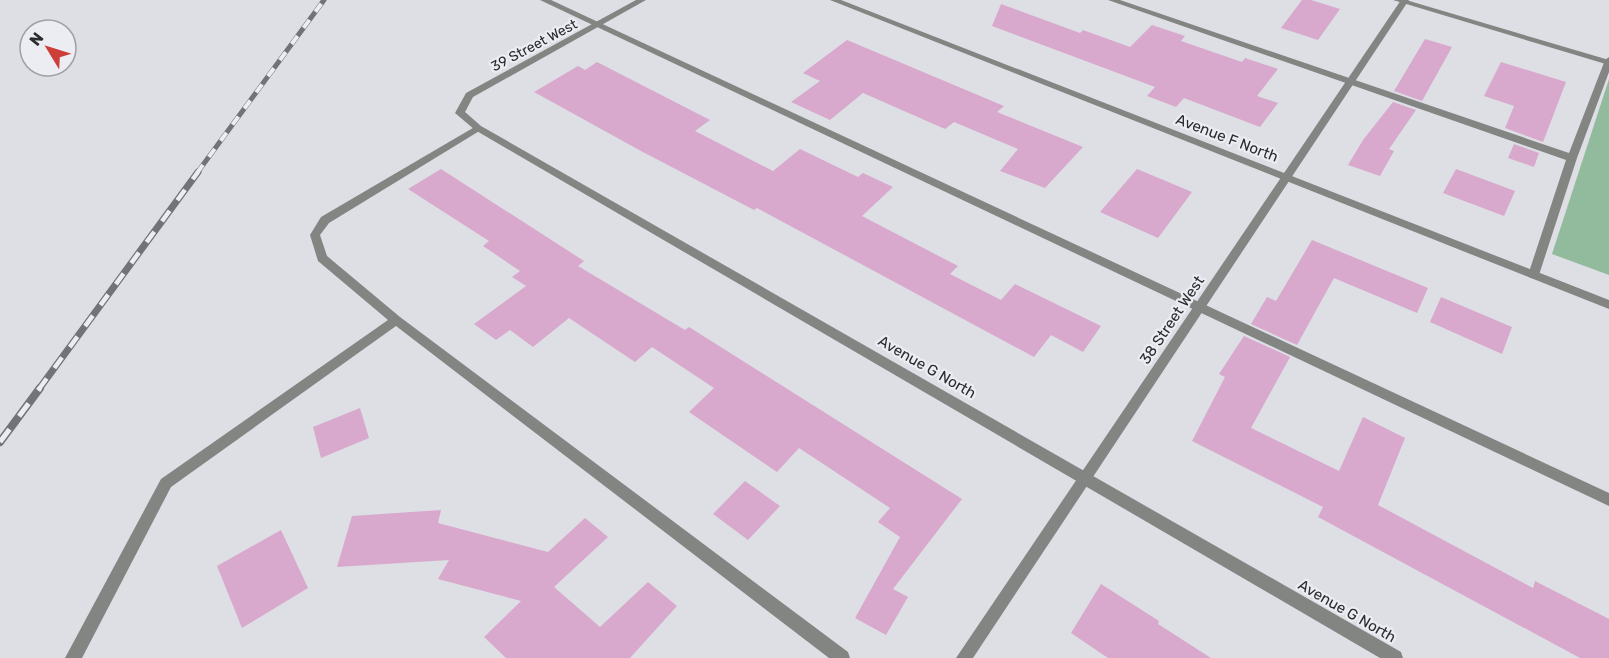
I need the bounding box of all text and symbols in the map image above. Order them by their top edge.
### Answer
street label: 39 Street West [488,15,581,75]
north arrow [18,18,78,78]
text: N [26,29,48,49]
street label: Avenue F North [1173,110,1281,166]
street label: 38 Street West [1136,272,1208,368]
street label: Avenue G North [875,332,979,402]
street label: Avenue G North [1295,576,1399,646]

